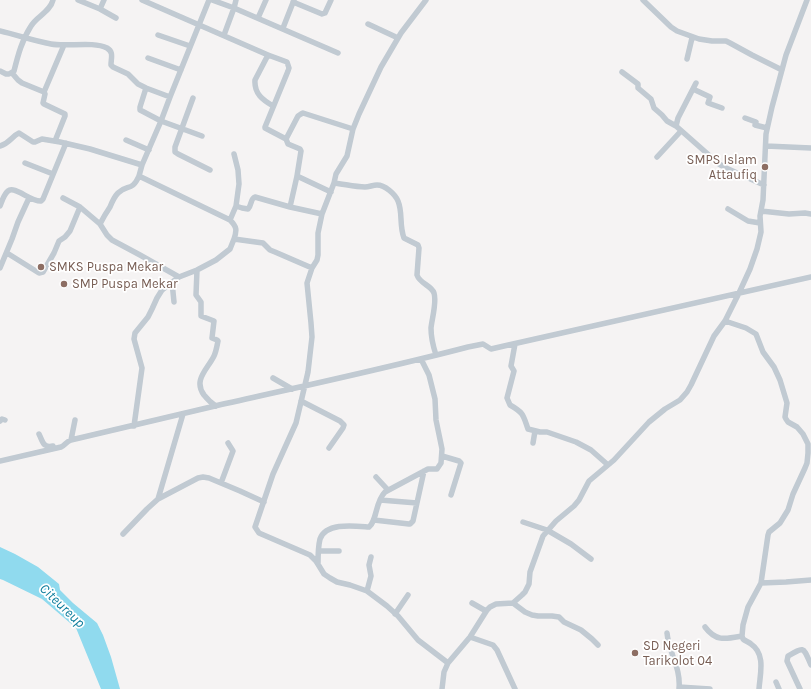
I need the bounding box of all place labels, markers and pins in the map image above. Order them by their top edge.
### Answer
place label: SMPS Islam Attaufiq [687,152,757,183]
marker: SMPS Islam Attaufiq [760,162,770,172]
place label: SMKS Puspa Mekar [49,259,163,275]
marker: SMKS Puspa Mekar [36,262,46,272]
place label: SMP Puspa Mekar [72,276,178,292]
marker: SMP Puspa Mekar [59,279,69,289]
place label: SD Negeri Tarikolot 04 [643,638,712,669]
marker: SD Negeri Tarikolot 04 [630,648,640,658]

